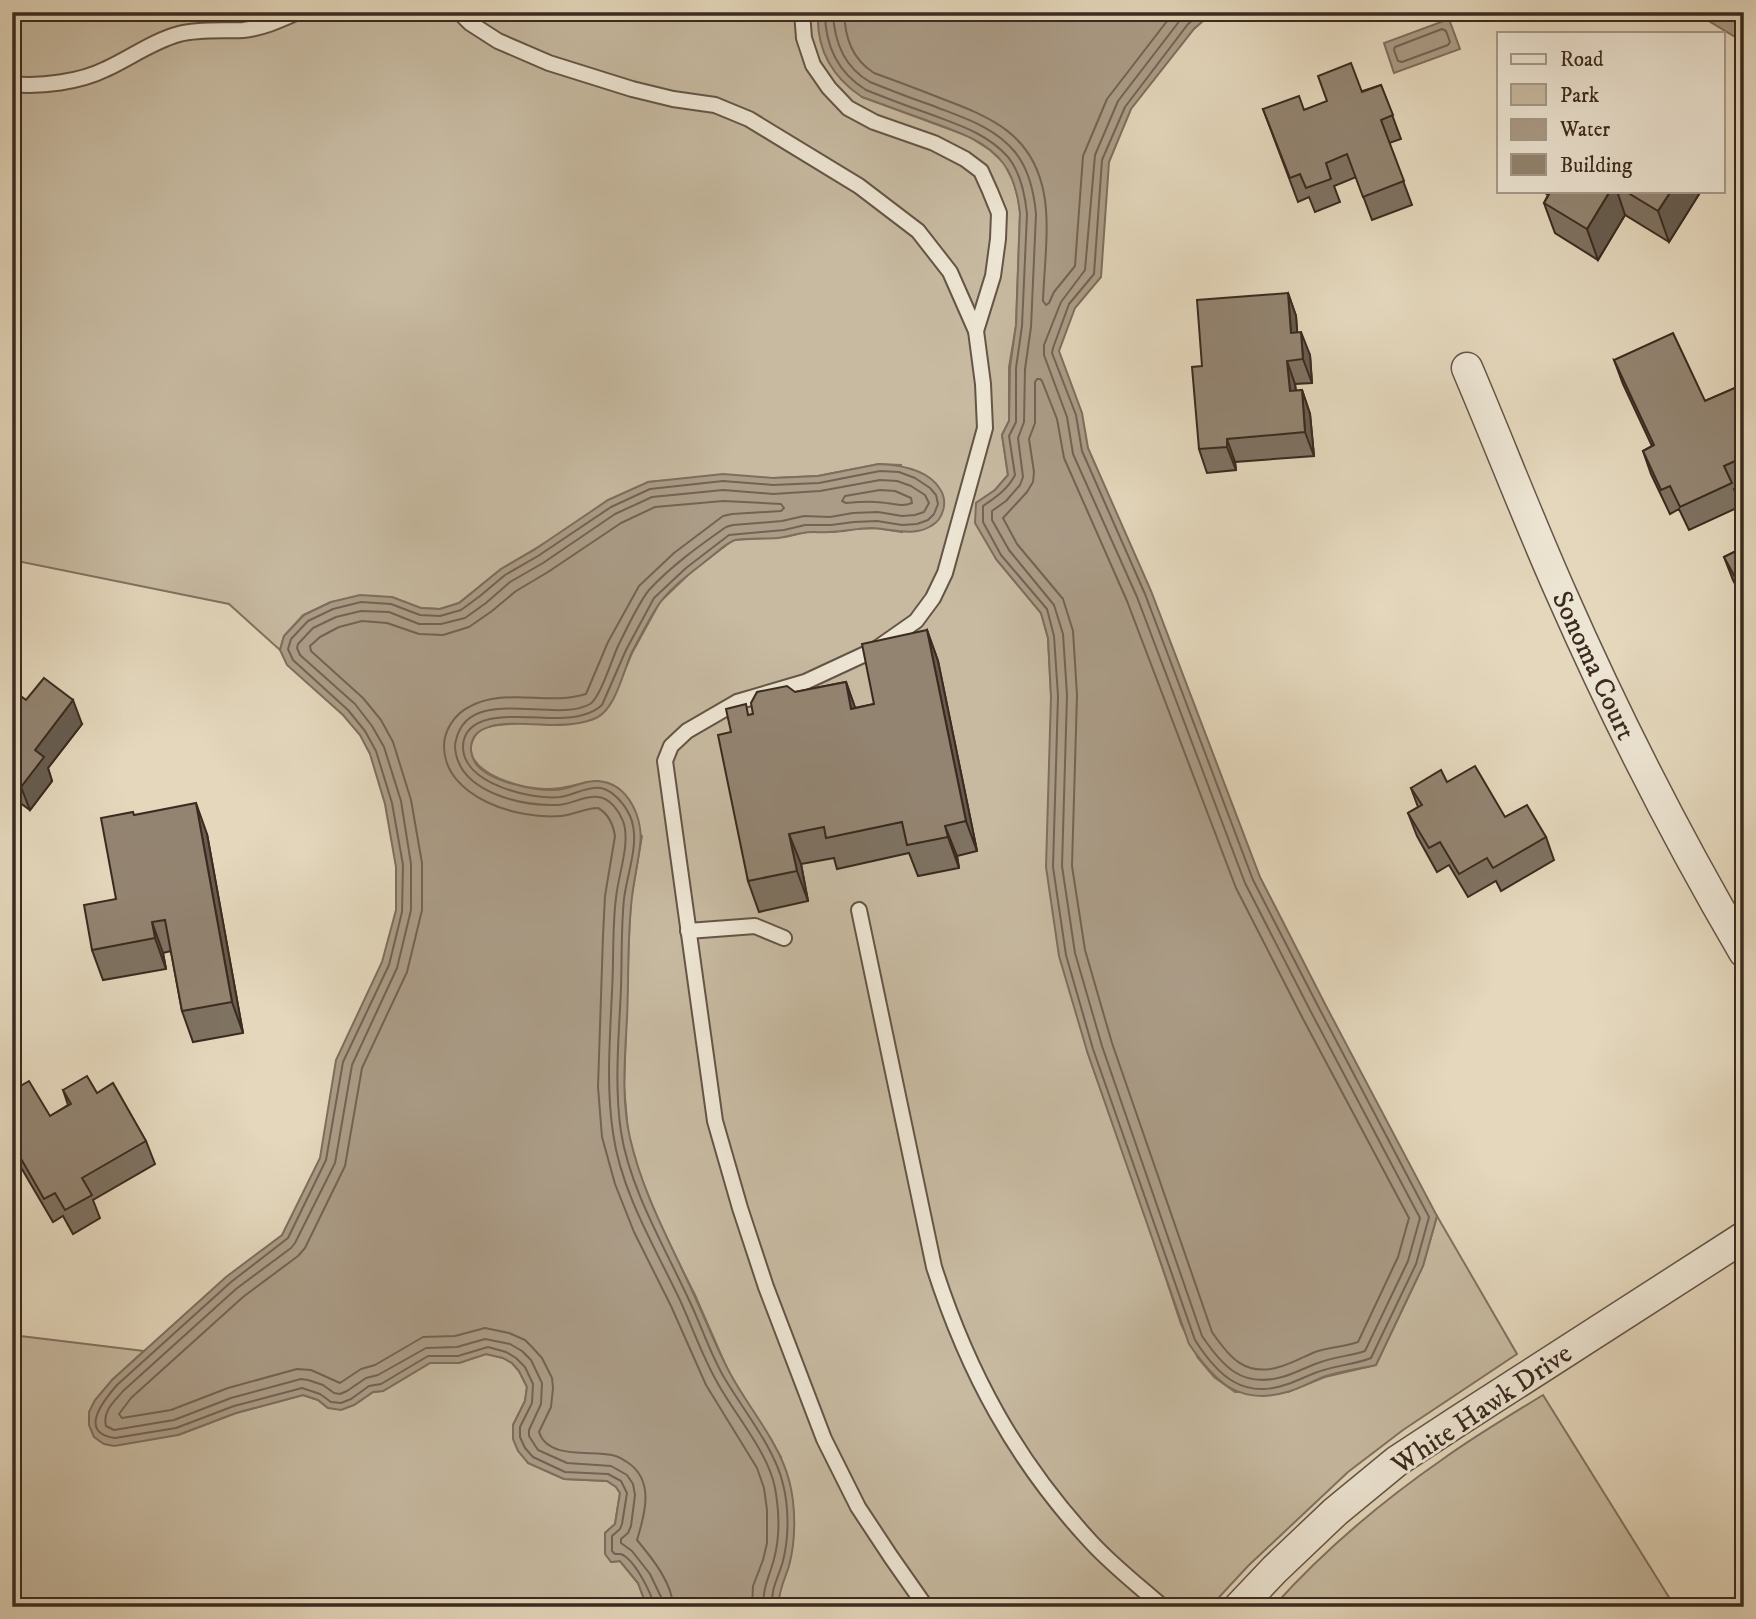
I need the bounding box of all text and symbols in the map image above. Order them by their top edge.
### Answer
legend [1497,32,1724,192]
text: Road [1560,47,1604,73]
text: Park [1560,83,1600,109]
text: Water [1559,117,1610,143]
text: Building [1560,153,1633,179]
street label: Sonoma Court [1544,585,1643,746]
street label: White Hawk Drive [1384,1336,1579,1483]

